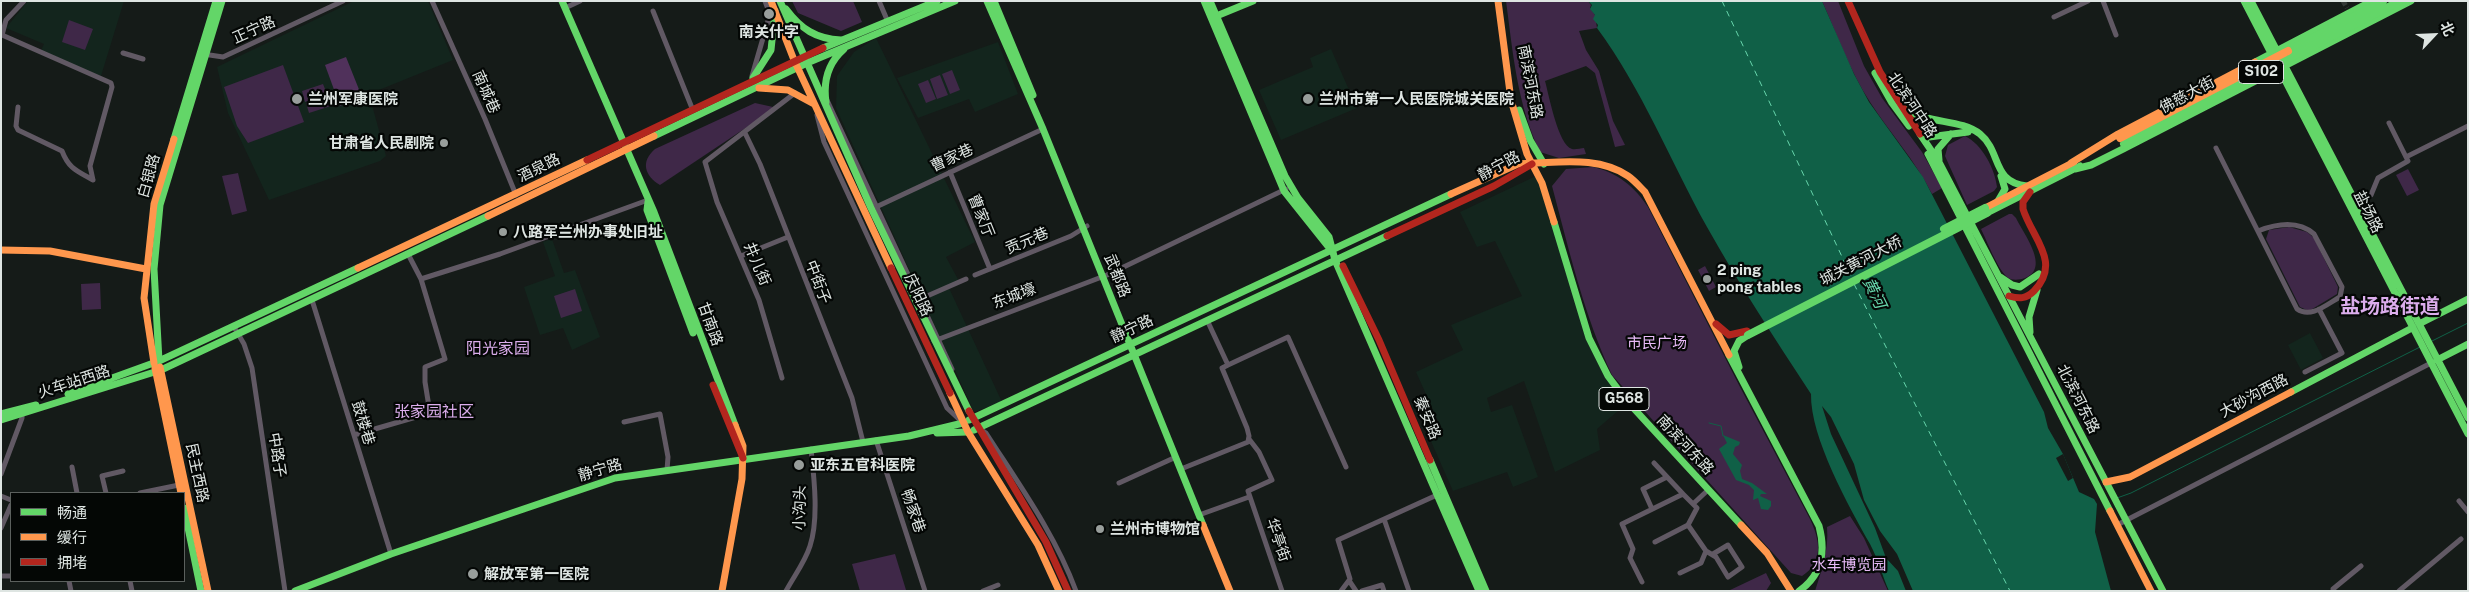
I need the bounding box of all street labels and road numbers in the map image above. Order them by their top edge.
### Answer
street label: 正宁路 [230,13,278,47]
street label: 南滨河东路 [1514,43,1546,121]
road number: S102 [2238,61,2284,84]
street label: 南城巷 [469,68,503,116]
street label: 北滨河中路 [1884,69,1940,141]
street label: 佛慈大街 [2156,73,2218,117]
street label: 曹家巷 [928,140,976,176]
street label: 静宁路 [1475,147,1523,185]
street label: 酒泉路 [515,150,563,186]
street label: 白银路 [134,152,164,200]
street label: 盐场路 [2350,188,2386,236]
street label: 曹家厅 [964,192,998,240]
street label: 贡元巷 [1003,224,1051,258]
street label: 城关黄河大桥 [1817,233,1905,289]
street label: 井儿街 [740,240,774,288]
street label: 武都路 [1100,252,1134,300]
street label: 中街子 [802,258,834,306]
street label: 庆阳路 [900,271,936,319]
street label: 东城壕 [990,280,1038,312]
street label: 甘南路 [694,300,726,348]
street label: 静宁路 [1108,311,1156,347]
street label: 火车站西路 [36,362,112,402]
street label: 北滨河东路 [2053,362,2103,436]
street label: 大砂沟西路 [2217,370,2291,422]
road number: G568 [1599,388,1649,410]
street label: 秦安路 [1410,394,1444,442]
street label: 鼓楼巷 [348,399,378,447]
street label: 南滨河东路 [1653,411,1717,479]
street label: 中路子 [265,431,289,479]
street label: 民主西路 [182,442,212,504]
street label: 静宁路 [576,455,624,485]
street label: 小沟头 [791,485,809,531]
street label: 畅家巷 [897,487,929,535]
street label: 华亭街 [1262,516,1294,564]

